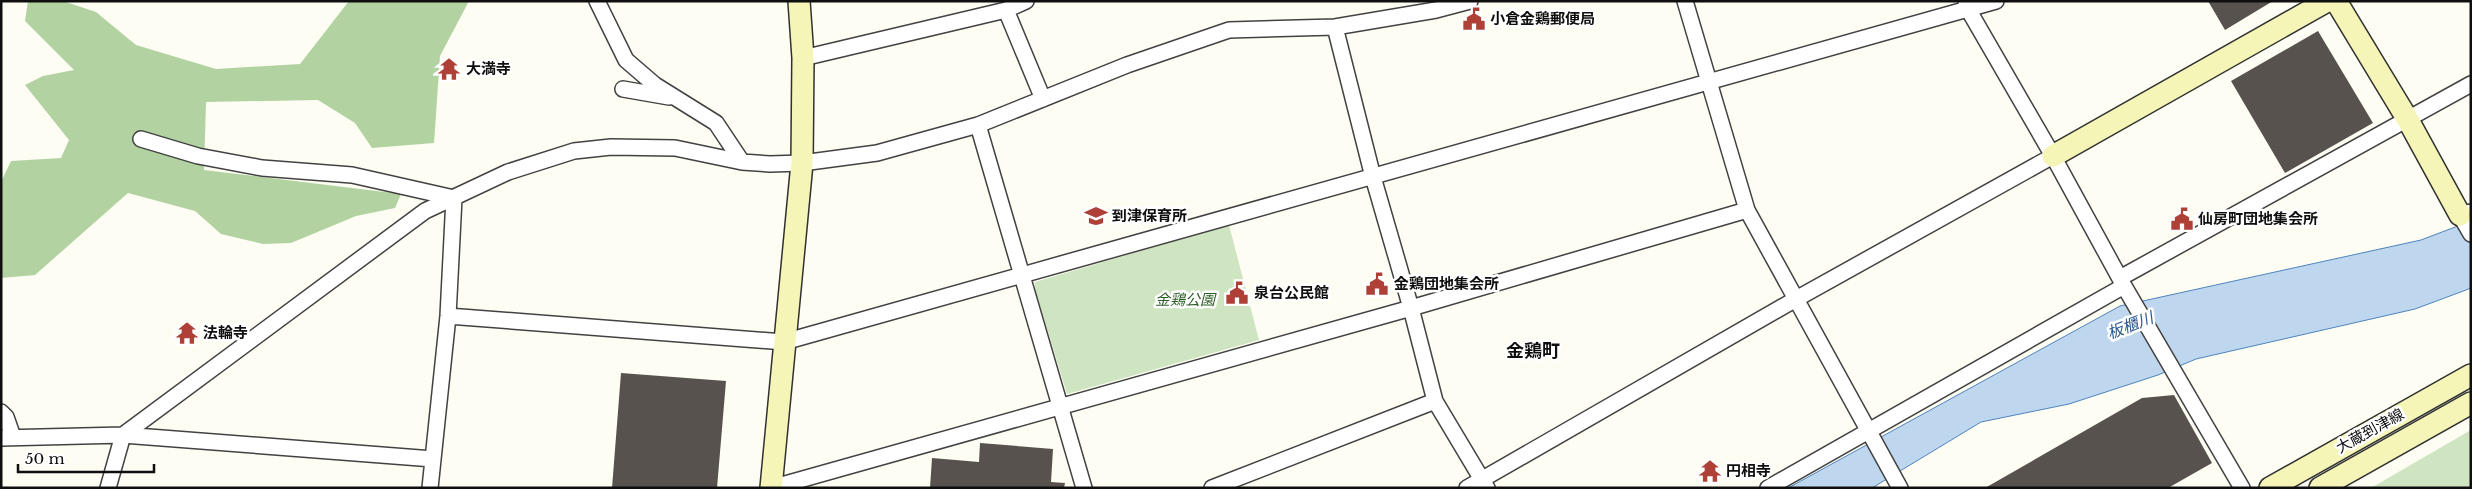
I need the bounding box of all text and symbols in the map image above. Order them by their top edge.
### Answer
public building icon: 小倉金鶏郵便局 [1461,6,1487,32]
place label: 小倉金鶏郵便局 [1490,9,1595,28]
temple icon: 大満寺 [436,56,462,82]
place label: 大満寺 [466,59,511,78]
school or university icon: 到津保育所 [1083,203,1109,229]
place label: 到津保育所 [1112,206,1187,225]
public building icon: 仙房町団地集会所 [2169,206,2195,232]
place label: 仙房町団地集会所 [2198,209,2318,228]
public building icon: 金鶏団地集会所 [1364,271,1390,297]
place label: 金鶏団地集会所 [1394,274,1499,293]
public building icon: 泉台公民館 [1224,280,1250,306]
place label: 泉台公民館 [1254,283,1329,302]
park label: 金鶏公園 [1155,290,1217,309]
water label: 板櫃川 [2104,306,2158,343]
temple icon: 法輪寺 [174,320,200,346]
place label: 法輪寺 [203,323,248,342]
district label: 金鶏町 [1506,340,1560,362]
street label: 大蔵到津線 [2332,404,2407,457]
scale bar [18,442,154,474]
text: 50 m [25,449,65,468]
temple icon: 円相寺 [1697,458,1723,484]
place label: 円相寺 [1726,461,1771,480]

